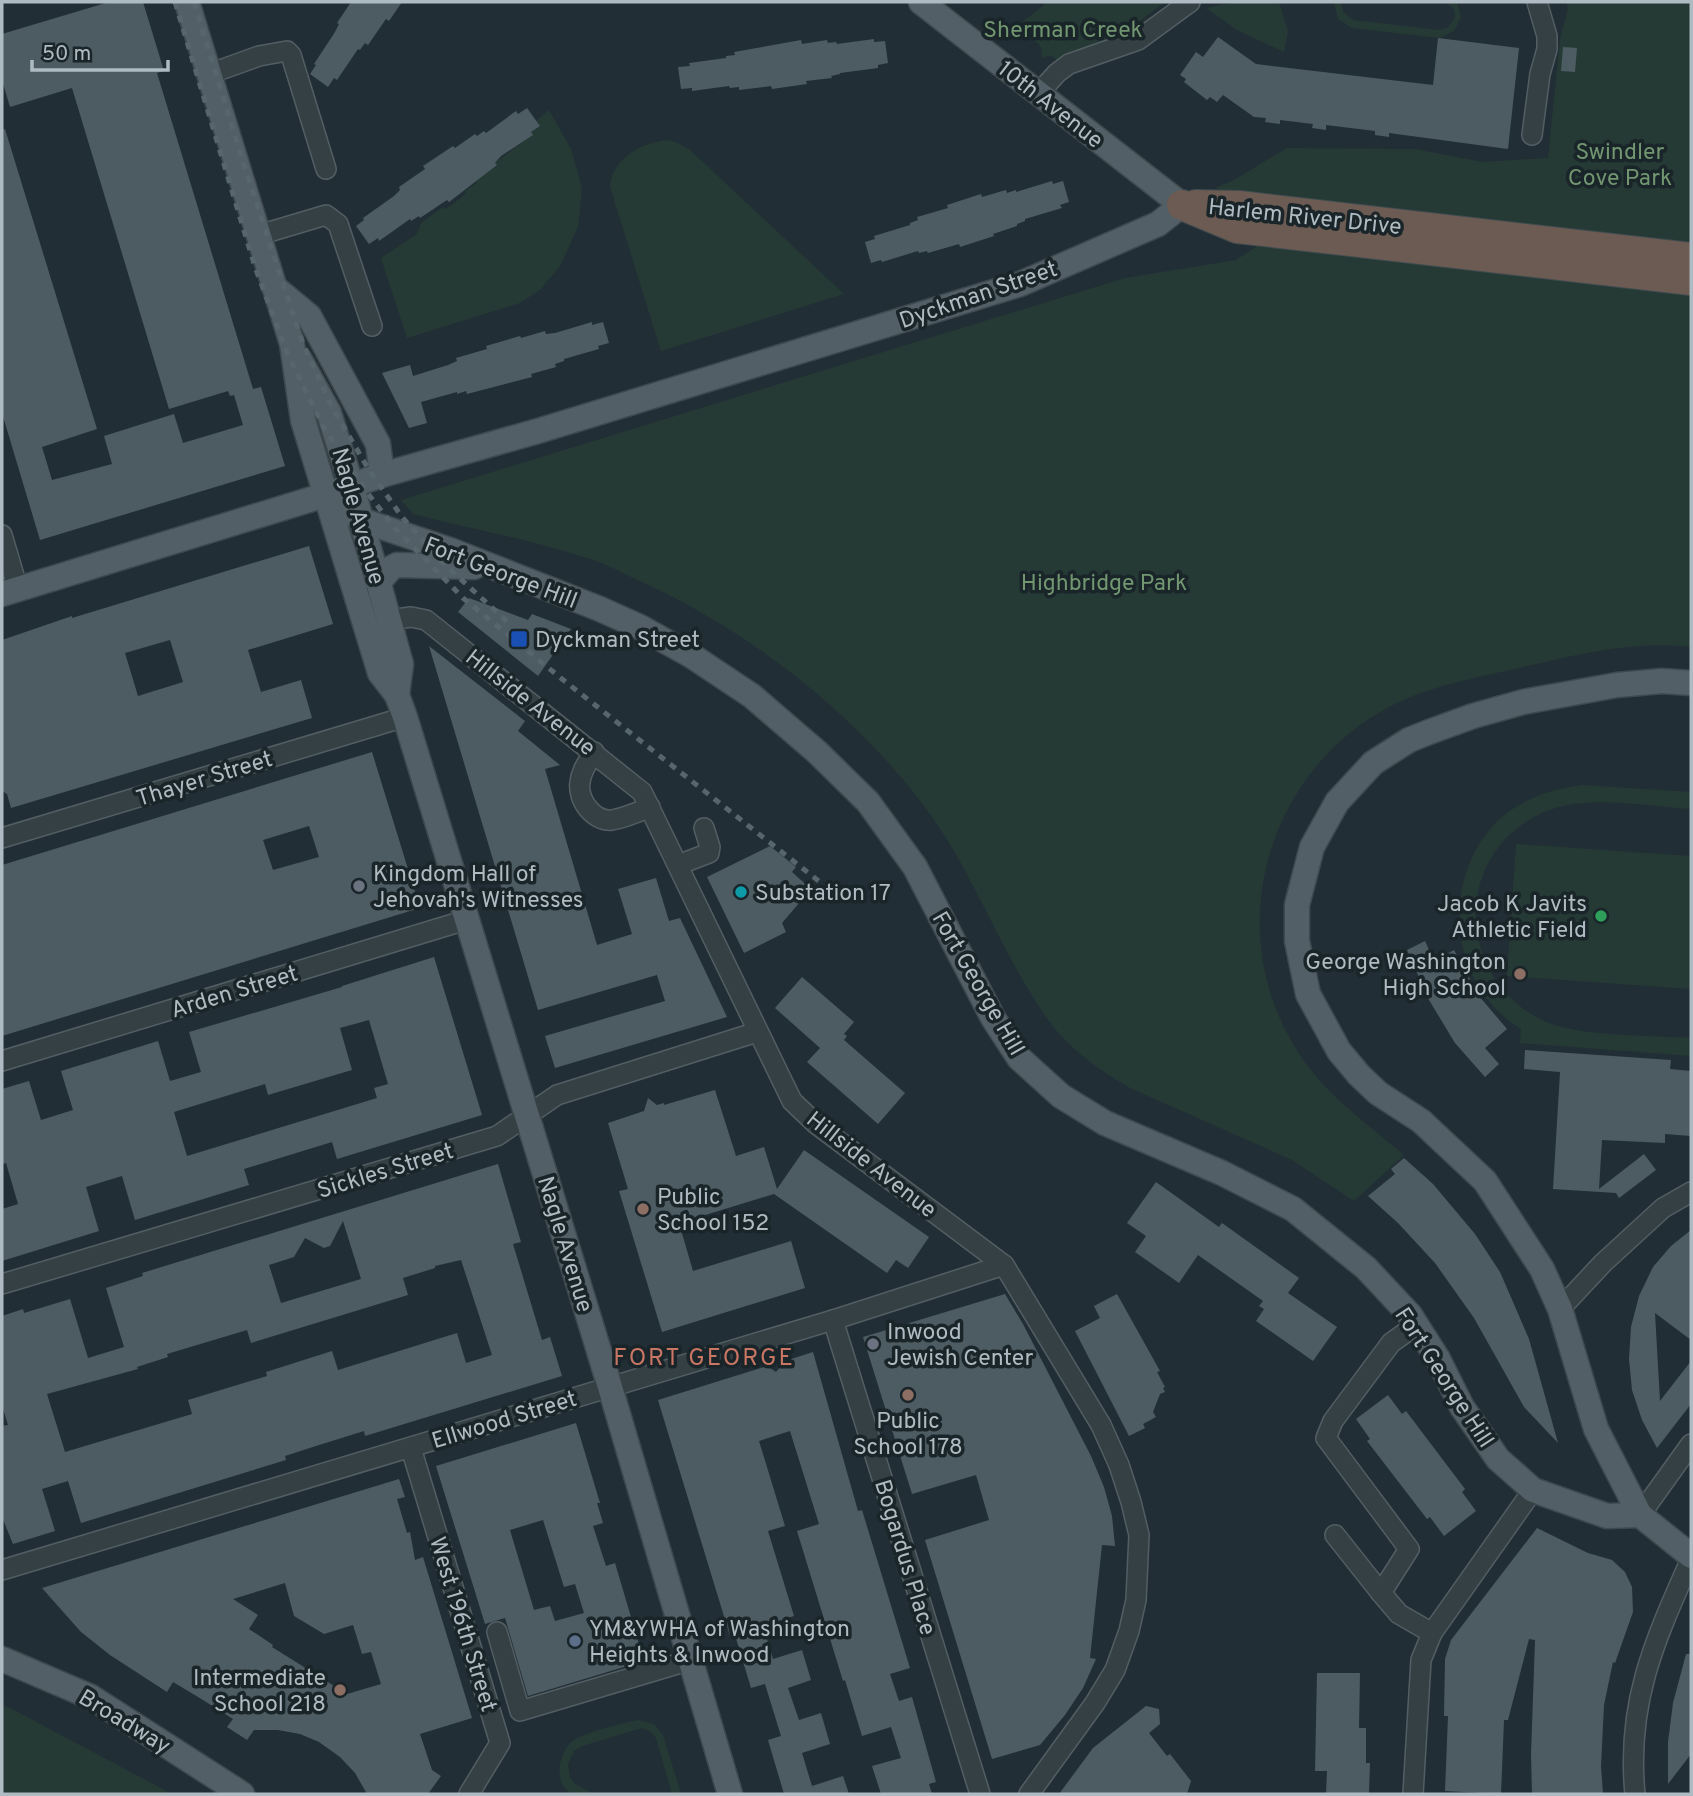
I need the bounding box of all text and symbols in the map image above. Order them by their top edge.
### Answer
park label: Sherman Creek [983,17,1143,46]
scale bar [32,28,168,72]
text: 50 m [42,41,91,68]
street label: 10th Avenue [991,56,1108,156]
park label: Swindler Cove Park [1568,139,1672,194]
street label: Harlem River Drive [1207,194,1403,243]
street label: Dyckman Street [896,256,1062,337]
street label: Nagle Avenue [323,445,390,588]
street label: Fort George Hill [420,532,581,617]
park label: Highbridge Park [1021,570,1187,599]
place label: Dyckman Street [535,627,700,656]
marker: Dyckman Street [509,629,529,649]
street label: Hillside Avenue [459,644,600,764]
street label: Thayer Street [133,746,276,815]
place label: Kingdom Hall of Jehovah's Witnesses [373,861,584,916]
marker: Kingdom Hall of Jehovah's Witnesses [351,878,367,894]
place label: Substation 17 [755,880,891,909]
marker: Substation 17 [733,884,749,900]
place label: Jacob K Javits Athletic Field [1437,891,1587,946]
street label: Fort George Hill [924,907,1030,1061]
marker: Jacob K Javits Athletic Field [1593,908,1609,924]
place label: George Washington High School [1305,949,1506,1004]
street label: Arden Street [168,960,302,1026]
marker: George Washington High School [1512,966,1528,982]
street label: Hillside Avenue [800,1106,941,1226]
street label: Sickles Street [314,1138,457,1207]
street label: Nagle Avenue [529,1173,598,1316]
place label: Public School 152 [657,1184,769,1239]
marker: Public School 152 [635,1201,651,1217]
street label: Fort George Hill [1387,1303,1499,1454]
place label: Inwood Jewish Center [887,1319,1033,1374]
marker: Inwood Jewish Center [865,1336,881,1352]
district label: FORT GEORGE [613,1344,795,1374]
street label: Ellwood Street [429,1386,581,1457]
marker: Public School 178 [900,1387,916,1403]
place label: Public School 178 [853,1408,963,1463]
street label: Bogardus Place [866,1476,941,1639]
street label: West 196th Street [421,1534,502,1716]
place label: YM&YWHA of Washington Heights & Inwood [589,1616,850,1671]
marker: YM&YWHA of Washington Heights & Inwood [567,1633,583,1649]
place label: Intermediate School 218 [193,1665,326,1720]
marker: Intermediate School 218 [332,1682,348,1698]
street label: Broadway [72,1684,175,1762]

